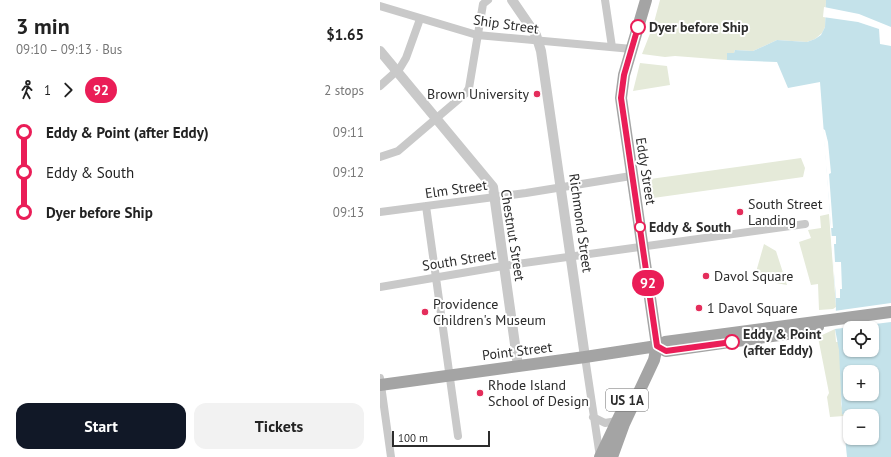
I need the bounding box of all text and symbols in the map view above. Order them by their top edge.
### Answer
street label: Ship Street [472,11,540,38]
text: 3 min [16,12,70,40]
place label: Dyer before Ship [649,18,749,36]
marker: Dyer before Ship [630,19,646,35]
text: $1.65 [326,25,364,44]
text: 09:10 – 09:13 · Bus [16,41,122,58]
icon: walk [16,79,38,101]
icon: forward [57,79,79,101]
text: 92 [93,81,109,99]
text: 1 [44,82,51,99]
text: 2 stops [324,82,364,99]
place label: Brown University [427,85,529,103]
marker: Brown University [532,89,542,99]
text: Eddy & Point (after Eddy) [46,123,209,142]
text: 09:11 [333,124,364,141]
street label: Eddy Street [632,136,660,206]
text: Eddy & South [46,163,134,182]
text: 09:12 [333,164,364,181]
street label: Richmond Street [565,172,597,274]
street label: Elm Street [424,176,488,202]
street label: Chestnut Street [497,188,529,283]
place label: South Street Landing [748,195,823,229]
text: Dyer before Ship [46,203,153,222]
text: 09:13 [333,204,364,221]
marker: South Street Landing [735,207,745,217]
place label: Eddy & South [649,218,731,236]
marker: Eddy & South [634,221,646,233]
street label: South Street [421,245,497,275]
place label: Davol Square [714,267,793,285]
line badge: 92 [630,270,666,296]
marker: Davol Square [701,271,711,281]
text: 92 [640,274,656,292]
place label: Providence Children's Museum [433,295,546,329]
place label: 1 Davol Square [707,299,798,317]
marker: 1 Davol Square [694,303,704,313]
marker: Providence Children's Museum [420,307,430,317]
map controls [843,321,879,445]
button: locate [843,321,879,357]
place label: Eddy & Point (after Eddy) [743,325,821,359]
marker: Eddy & Point (after Eddy) [724,334,740,350]
street label: Point Street [481,338,553,364]
button: + [843,365,879,401]
place label: Rhode Island School of Design [488,376,589,410]
marker: Rhode Island School of Design [475,388,485,398]
road number: US 1A [606,389,648,411]
button: Start [16,403,186,449]
button: Tickets [194,403,364,449]
button: − [843,409,879,445]
scale bar [392,429,490,448]
text: 100 m [398,431,428,445]

